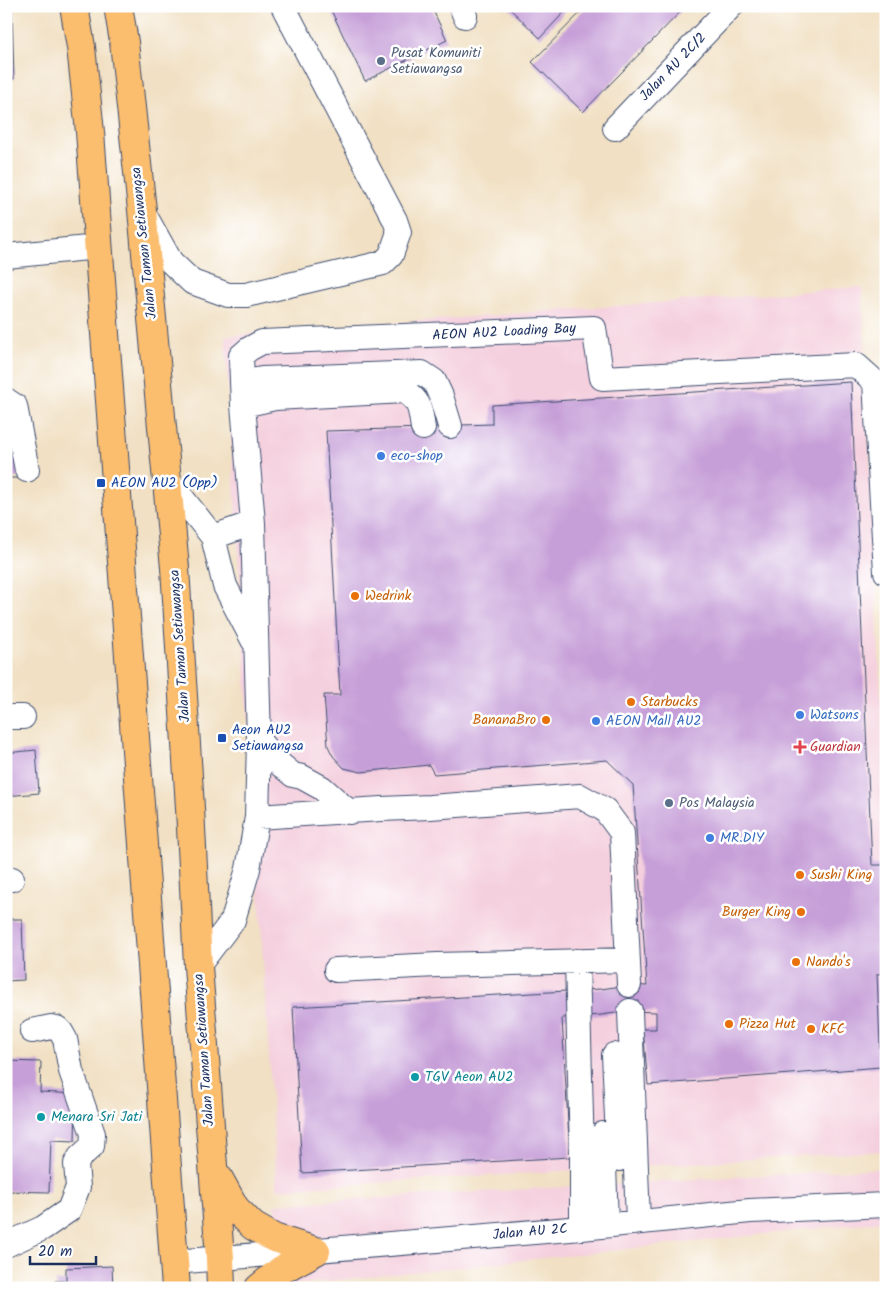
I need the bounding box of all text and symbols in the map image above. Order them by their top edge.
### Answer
street label: Jalan AU 2C/2 [634,28,712,106]
place label: Pusat Komuniti Setiawangsa [391,42,482,80]
marker: Pusat Komuniti Setiawangsa [375,55,387,67]
street label: Jalan Taman Setiawangsa [125,166,163,320]
street label: AEON AU2 Loading Bay [432,317,577,347]
place label: eco-shop [391,445,443,467]
marker: eco-shop [375,450,387,462]
place label: AEON AU2 (Opp) [111,472,218,494]
marker: AEON AU2 (Opp) [95,477,107,489]
street label: Jalan Taman Setiawangsa [164,569,196,723]
place label: Wedrink [365,585,412,607]
marker: Wedrink [349,590,361,602]
place label: Starbucks [641,691,698,713]
marker: Starbucks [625,696,637,708]
place label: Watsons [810,704,859,726]
place label: BananaBro [473,709,536,731]
marker: Watsons [794,709,806,721]
place label: AEON Mall AU2 [606,710,701,732]
marker: BananaBro [540,714,552,726]
marker: AEON Mall AU2 [590,715,602,727]
place label: Aeon AU2 Setiawangsa [232,719,304,757]
marker: Aeon AU2 Setiawangsa [216,732,228,744]
place label: Guardian [810,736,861,758]
marker: Guardian [794,741,806,753]
place label: Pos Malaysia [679,792,755,814]
marker: Pos Malaysia [663,797,675,809]
place label: MR.DIY [720,827,765,849]
marker: MR.DIY [704,832,716,844]
place label: Sushi King [810,864,872,886]
marker: Sushi King [794,869,806,881]
place label: Burger King [722,901,791,923]
marker: Burger King [795,906,807,918]
place label: Nando's [806,951,851,973]
marker: Nando's [790,956,802,968]
street label: Jalan Taman Setiawangsa [188,973,220,1127]
place label: Pizza Hut [739,1013,797,1035]
marker: Pizza Hut [723,1018,735,1030]
place label: KFC [821,1018,845,1040]
marker: KFC [805,1023,817,1035]
place label: TGV Aeon AU2 [425,1066,513,1088]
marker: TGV Aeon AU2 [409,1071,421,1083]
place label: Menara Sri Jati [51,1106,143,1128]
marker: Menara Sri Jati [35,1111,47,1123]
street label: Jalan AU 2C [492,1218,568,1246]
scale bar [30,1234,96,1266]
text: 20 m [38,1240,72,1264]

